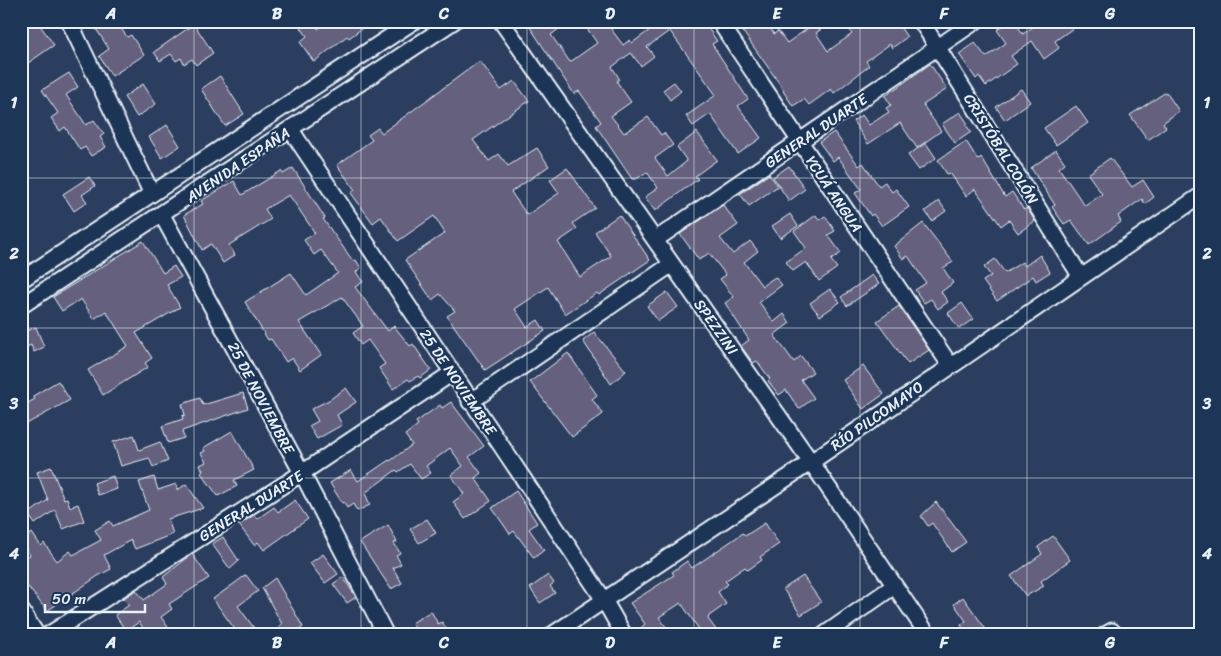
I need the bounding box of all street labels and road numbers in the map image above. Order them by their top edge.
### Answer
street label: GENERAL DUARTE [759,86,874,175]
street label: CRISTÓBAL COLÓN [956,88,1046,210]
street label: AVENIDA ESPAÑA [180,120,296,210]
street label: YCUÁ ANGUA [799,150,869,238]
street label: SPEZZINI [687,293,745,361]
street label: 25 DE NOVIEMBRE [413,323,504,442]
street label: 25 DE NOVIEMBRE [220,337,302,460]
street label: RÍO PILCOMAYO [825,374,929,458]
street label: GENERAL DUARTE [193,462,310,549]

